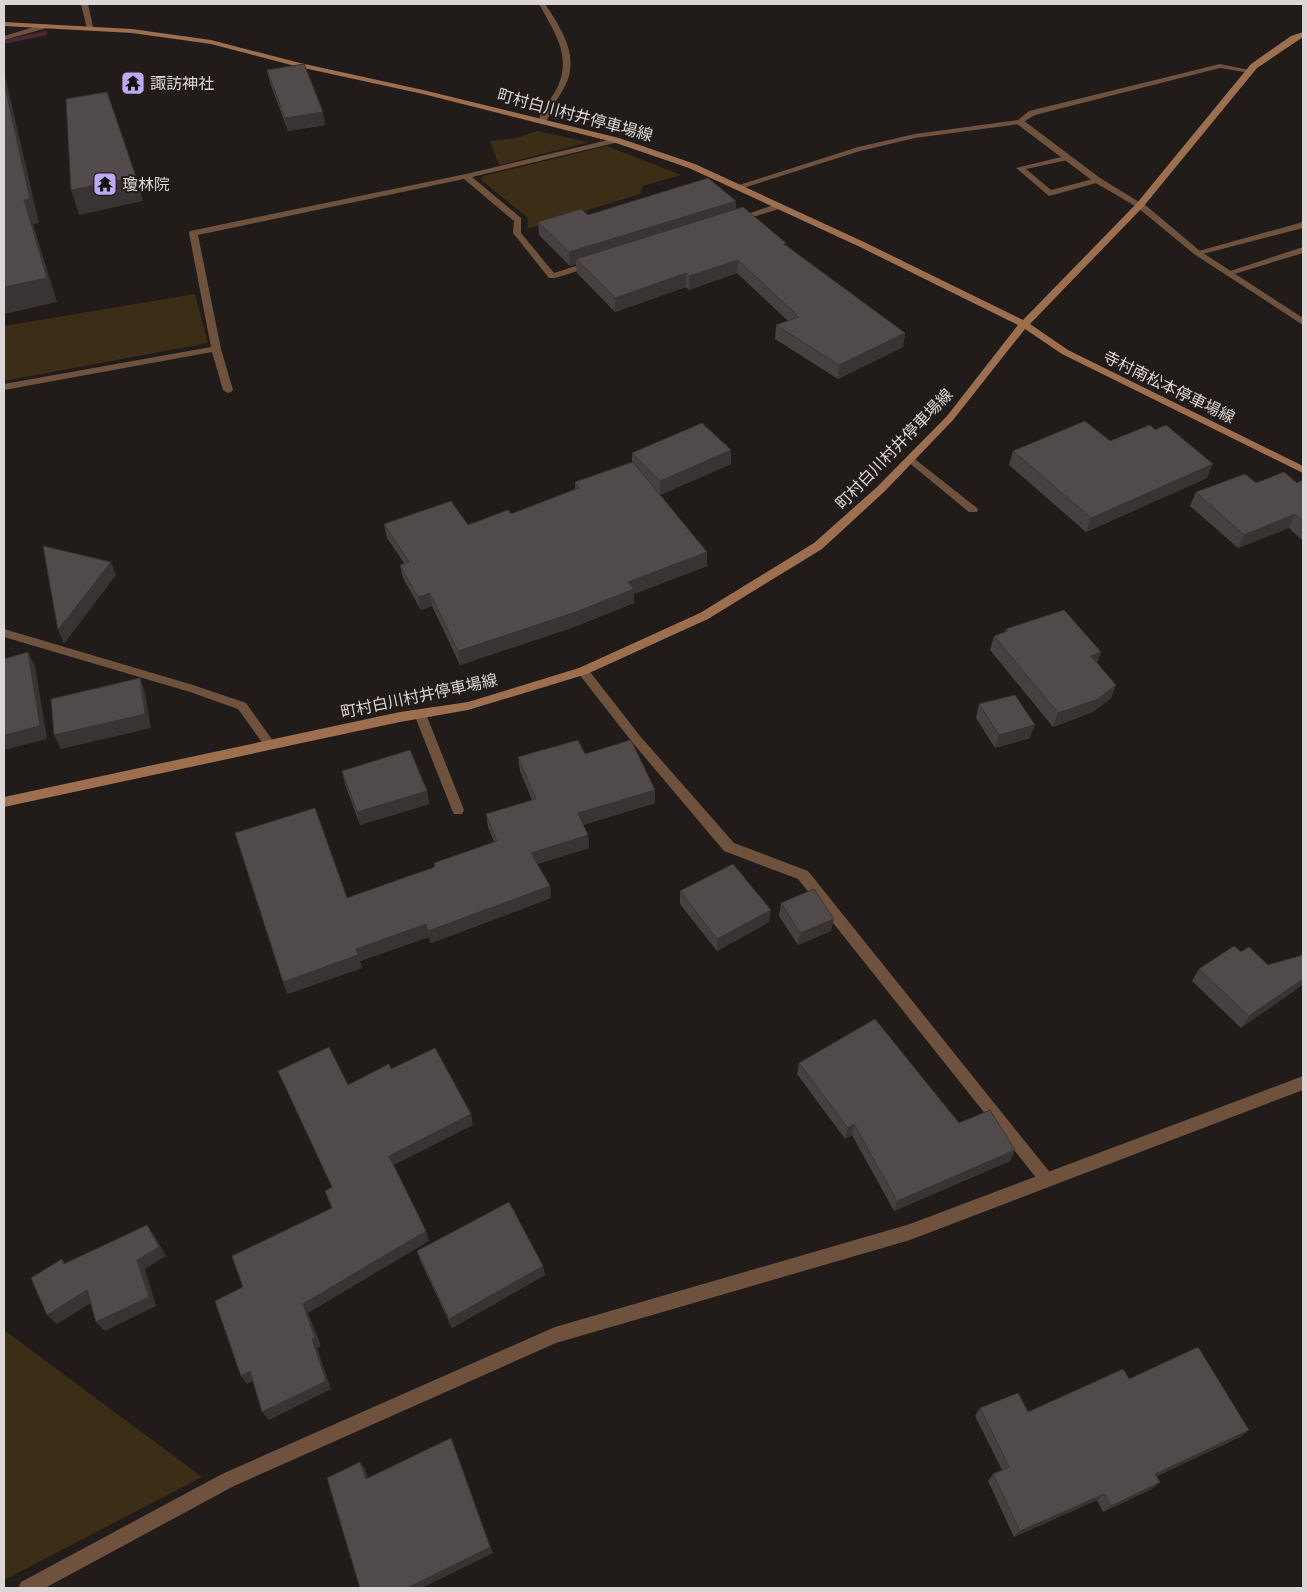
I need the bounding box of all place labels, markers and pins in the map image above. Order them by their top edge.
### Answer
temple icon: 諏訪神社 [120,70,146,96]
place label: 諏訪神社 [150,73,214,94]
temple icon: 瓊林院 [92,171,118,197]
place label: 瓊林院 [122,174,170,195]

